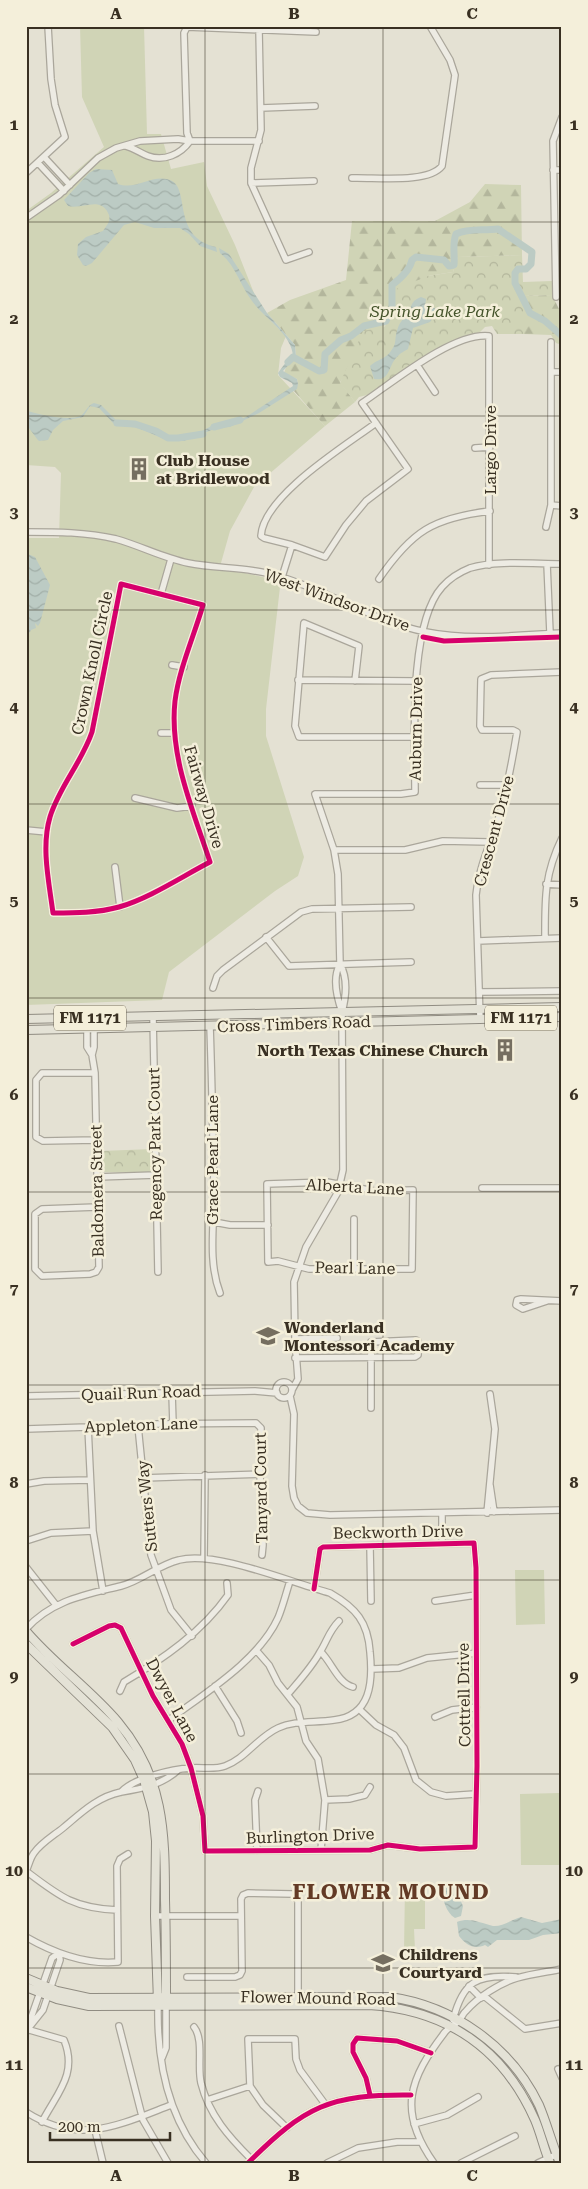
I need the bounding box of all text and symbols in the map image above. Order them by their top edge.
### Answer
text: A [110,4,122,23]
text: B [288,4,300,23]
text: C [466,4,478,23]
text: 1 [10,115,19,134]
text: 1 [570,115,579,134]
park label: Spring Lake Park [369,302,500,321]
text: 2 [10,309,19,328]
text: 2 [570,309,579,328]
street label: Largo Drive [481,405,500,495]
place label: Club House at Bridlewood [156,451,270,488]
building icon: Club House at Bridlewood [126,456,152,482]
text: 3 [10,503,19,522]
text: 3 [570,503,579,522]
street label: West Windsor Drive [262,565,413,635]
street label: Crown Knoll Circle [67,589,117,737]
street label: Auburn Drive [406,677,426,781]
text: 4 [10,697,19,716]
text: 4 [570,697,579,716]
street label: Fairway Drive [180,743,228,851]
street label: Crescent Drive [470,773,518,889]
text: 5 [10,891,19,910]
text: 5 [570,891,579,910]
road number: FM 1171 [54,1006,126,1030]
road number: FM 1171 [485,1006,557,1030]
street label: Cross Timbers Road [217,1012,371,1036]
building icon: North Texas Chinese Church [492,1037,518,1063]
place label: North Texas Chinese Church [257,1041,488,1060]
street label: Regency Park Court [144,1067,166,1221]
text: 6 [10,1085,19,1104]
text: 6 [570,1085,579,1104]
street label: Grace Pearl Lane [203,1095,222,1225]
street label: Baldomera Street [86,1124,108,1258]
street label: Alberta Lane [305,1175,405,1199]
street label: Pearl Lane [314,1258,396,1278]
text: 7 [10,1279,19,1298]
text: 7 [570,1279,579,1298]
place label: Wonderland Montessori Academy [284,1318,455,1355]
school or university icon: Wonderland Montessori Academy [255,1323,281,1349]
street label: Quail Run Road [81,1381,201,1405]
street label: Appleton Lane [84,1414,198,1436]
street label: Tanyard Court [251,1432,271,1544]
street label: Sutters Way [133,1459,161,1553]
text: 8 [10,1473,19,1492]
text: 8 [570,1473,579,1492]
street label: Beckworth Drive [333,1521,463,1543]
street label: Cottrell Drive [454,1643,474,1747]
street label: Dwyer Lane [142,1655,202,1745]
text: 9 [10,1667,19,1686]
text: 9 [570,1667,579,1686]
street label: Burlington Drive [245,1824,375,1848]
text: 10 [5,1861,23,1880]
text: 10 [565,1861,583,1880]
district label: FLOWER MOUND [292,1880,490,1904]
place label: Childrens Courtyard [399,1945,482,1982]
school or university icon: Childrens Courtyard [370,1950,396,1976]
street label: Flower Mound Road [240,1987,396,2009]
text: 11 [5,2055,23,2074]
text: 11 [565,2055,583,2074]
scale bar [50,2109,170,2141]
text: 200 m [58,2118,101,2136]
text: A [110,2166,122,2185]
text: B [288,2166,300,2185]
text: C [466,2166,478,2185]

